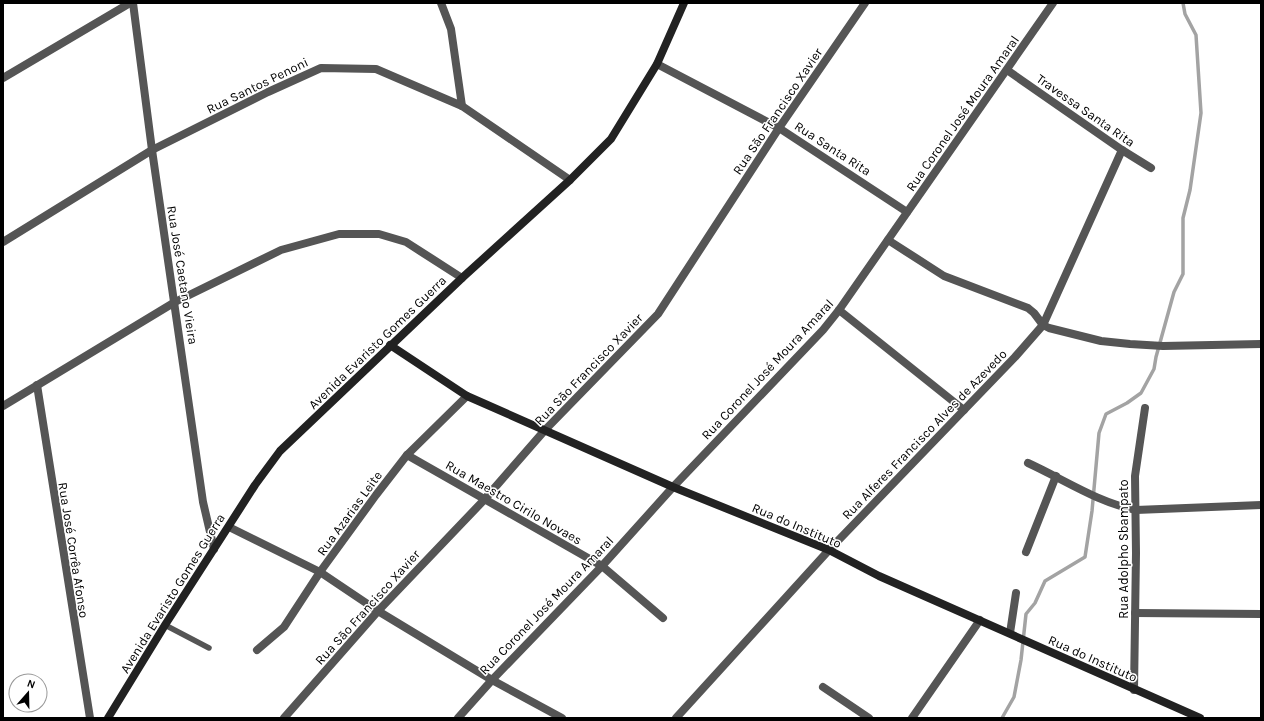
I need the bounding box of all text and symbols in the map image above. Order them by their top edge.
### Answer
street label: Rua Coronel José Moura Amaral [903,33,1022,194]
street label: Rua São Francisco Xavier [729,45,826,177]
street label: Rua Santos Penoni [204,54,311,117]
street label: Travessa Santa Rita [1034,71,1138,150]
street label: Rua Santa Rita [792,118,874,179]
street label: Rua José Caetano Vieira [164,205,201,346]
street label: Avenida Evaristo Gomes Guerra [306,273,449,412]
street label: Rua Coronel José Moura Amaral [698,296,836,443]
street label: Rua São Francisco Xavier [531,310,646,428]
street label: Rua Alferes Francisco Alves de Azevedo [839,346,1010,522]
street label: Rua Maestro Cirilo Novaes [443,457,585,548]
street label: Rua Azarias Leite [314,468,385,558]
street label: Rua Adolpho Sbampato [1116,479,1131,619]
street label: Rua José Corrêa Afonso [55,481,92,619]
street label: Rua do Instituto [750,500,844,551]
street label: Avenida Evaristo Gomes Guerra [117,511,228,676]
street label: Rua Coronel José Moura Amaral [476,533,616,678]
street label: Rua São Francisco Xavier [312,547,423,668]
street label: Rua do Instituto [1046,632,1140,685]
north arrow [8,673,48,713]
text: N [25,677,37,692]

